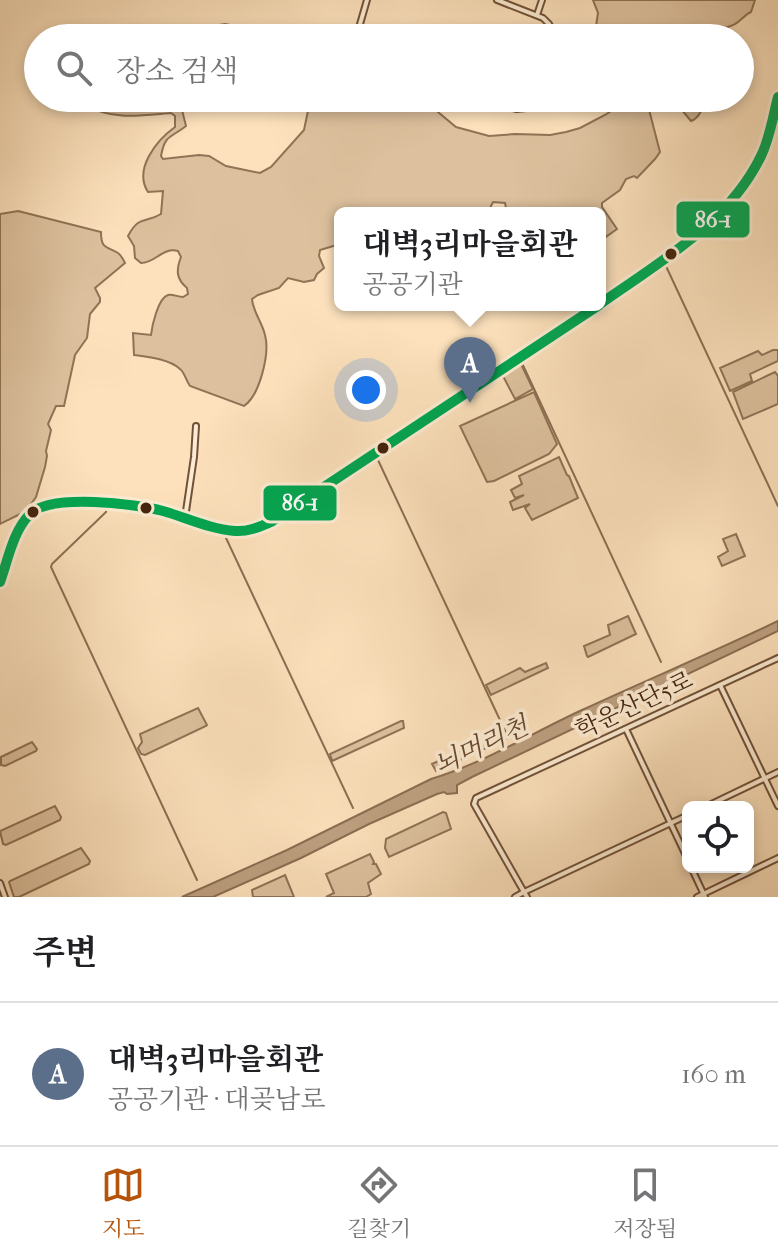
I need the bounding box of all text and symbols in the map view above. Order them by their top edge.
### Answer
search box [24,24,754,112]
icon: search [52,46,96,90]
text: 장소 검색 [116,54,238,89]
line badge: 86-1 [675,200,751,239]
popup [334,207,606,311]
text: 86-1 [695,207,731,233]
text: 대벽3리마을회관 [362,227,578,262]
unlabelled marker [663,246,679,262]
text: 공공기관 [362,269,463,300]
pin: A [444,337,496,403]
your location [346,370,386,410]
unlabelled marker [375,440,391,456]
line badge: 86-1 [262,484,338,522]
text: 86-1 [282,490,318,516]
unlabelled marker [138,500,154,516]
unlabelled marker [25,504,41,520]
street label: 학운산단5로 [571,666,697,744]
water label: 뇌머리천 [429,709,535,781]
map controls [682,801,754,873]
button: locate [682,801,754,873]
text: 주변 [32,933,98,973]
text: 대벽3리마을회관 [108,1042,323,1077]
text: A [50,1059,66,1090]
text: 160 m [681,1059,746,1090]
text: 공공기관 · 대곶남로 [108,1084,325,1115]
tab: 지도 [101,1163,145,1242]
tab: 길찾기 [347,1163,411,1242]
tab: 저장됨 [613,1163,677,1242]

